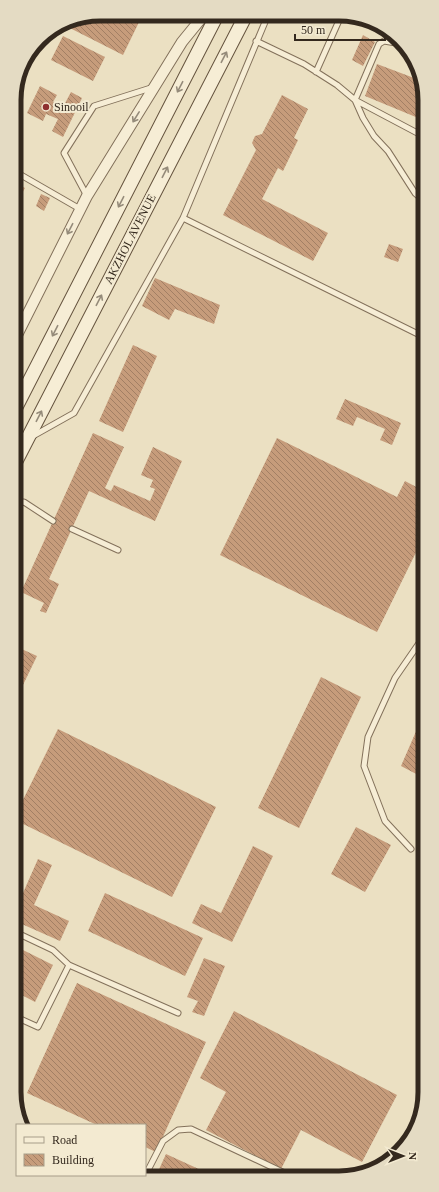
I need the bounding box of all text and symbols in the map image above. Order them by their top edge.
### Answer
scale bar [295,16,385,42]
text: 50 m [301,23,326,37]
one-way arrow [221,51,228,63]
one-way arrow [176,81,183,93]
place label: Sinooil [54,100,89,114]
marker: Sinooil [41,102,51,112]
one-way arrow [132,111,140,122]
one-way arrow [161,167,169,179]
street label: AKZHOL AVENUE [101,192,159,286]
one-way arrow [117,196,124,208]
one-way arrow [66,222,73,234]
one-way arrow [95,295,103,307]
one-way arrow [51,324,58,336]
one-way arrow [36,410,43,422]
legend [16,1124,146,1176]
text: Road [52,1133,77,1147]
north arrow [383,1136,423,1176]
text: N [407,1152,419,1160]
text: Building [52,1153,94,1167]

